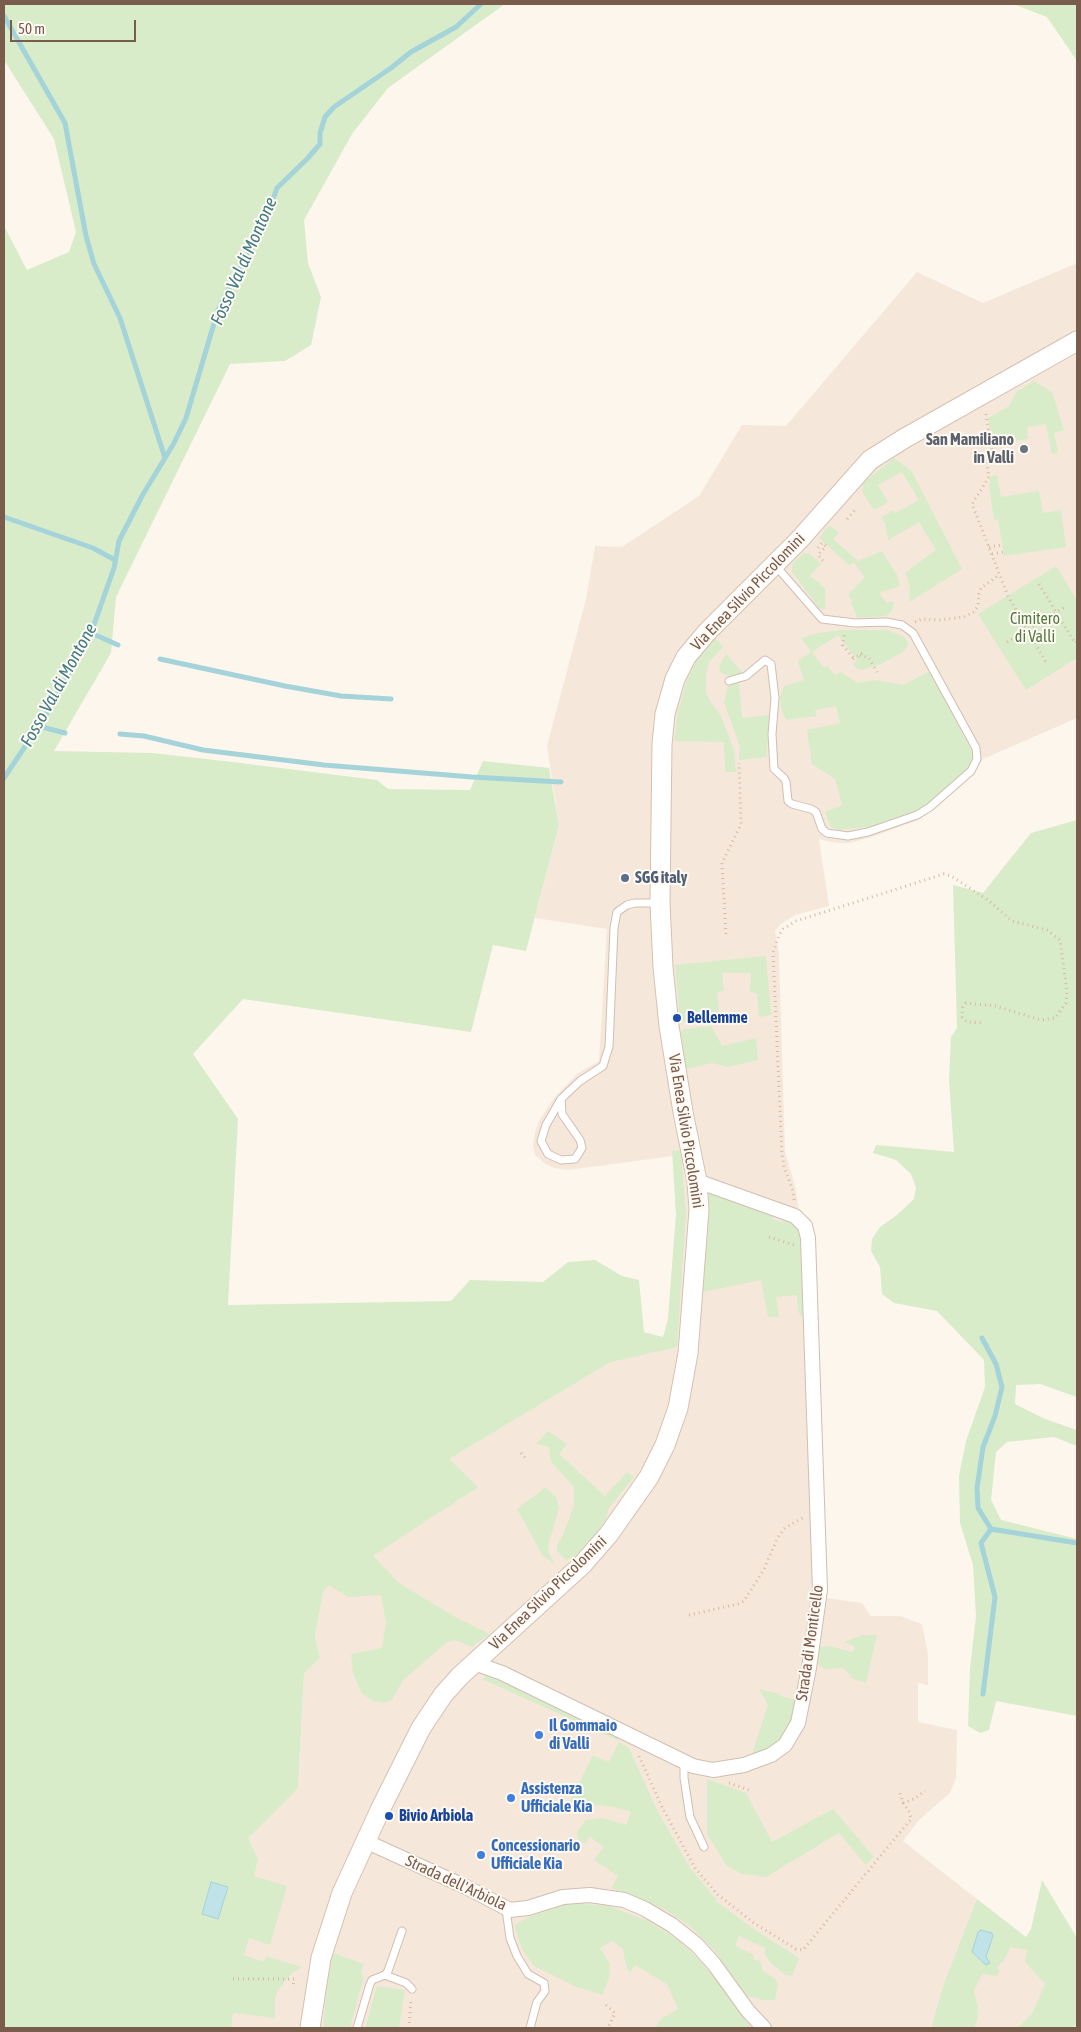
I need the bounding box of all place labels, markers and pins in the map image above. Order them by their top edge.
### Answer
place label: San Mamiliano in Valli [926,430,1014,468]
marker: San Mamiliano in Valli [1018,443,1030,455]
place label: SGG italy [635,868,687,888]
marker: SGG italy [619,872,631,884]
place label: Bellemme [687,1008,748,1028]
marker: Bellemme [671,1012,683,1024]
place label: Il Gommaio di Valli [549,1716,617,1754]
marker: Il Gommaio di Valli [533,1729,545,1741]
place label: Assistenza Ufficiale Kia [521,1779,592,1817]
marker: Assistenza Ufficiale Kia [505,1792,517,1804]
place label: Bivio Arbiola [399,1806,473,1826]
marker: Bivio Arbiola [383,1810,395,1822]
place label: Concessionario Ufficiale Kia [491,1836,580,1874]
marker: Concessionario Ufficiale Kia [475,1849,487,1861]

